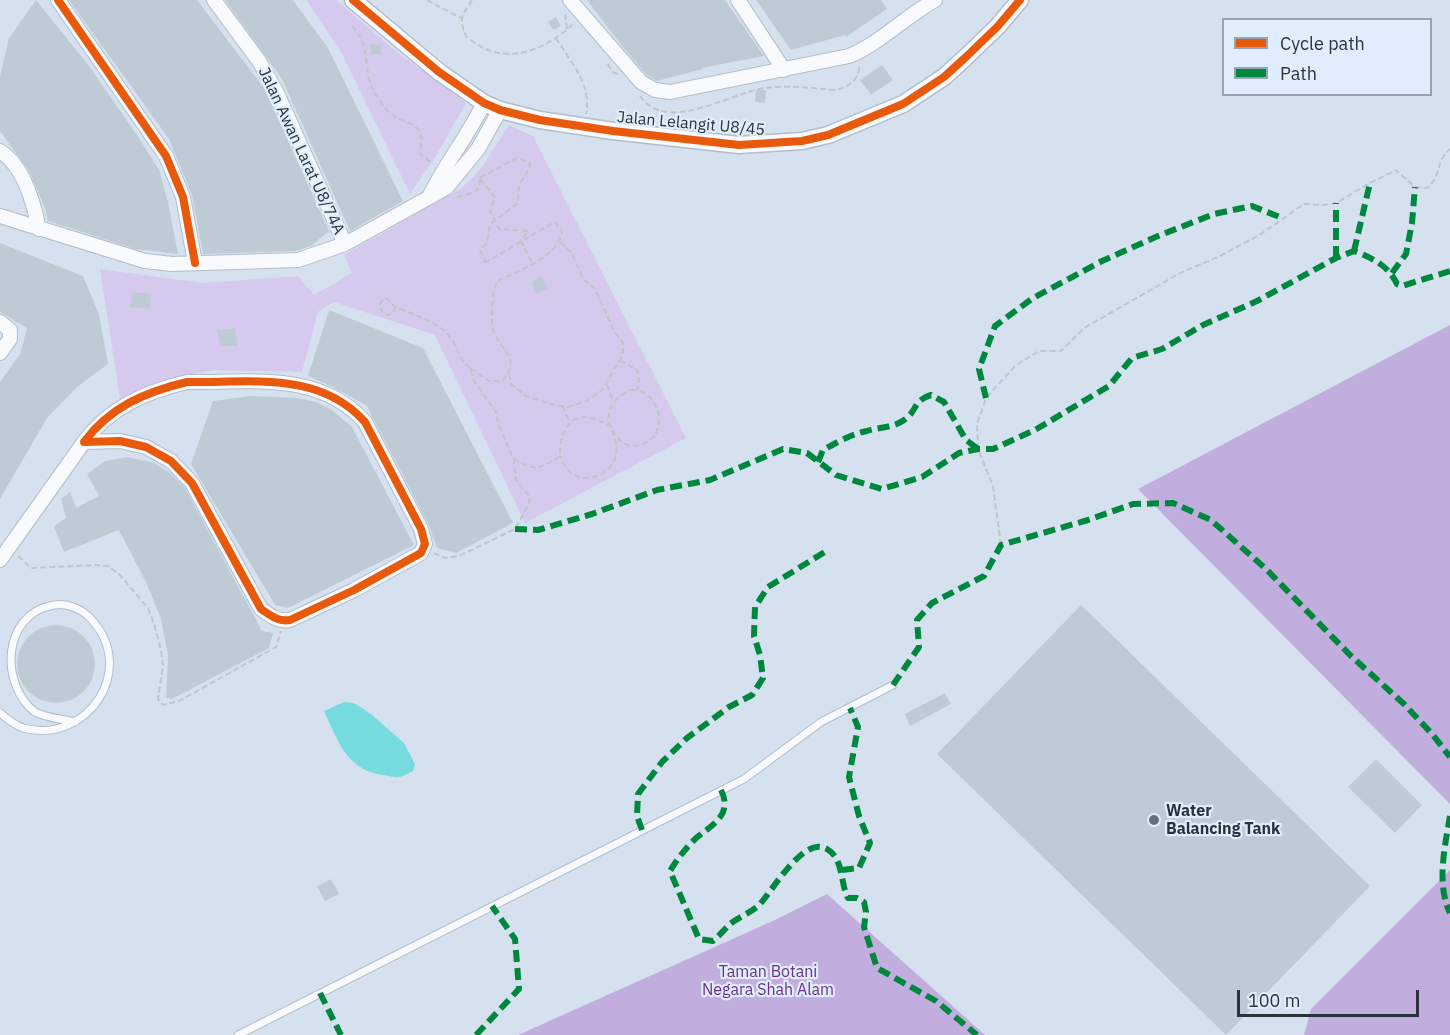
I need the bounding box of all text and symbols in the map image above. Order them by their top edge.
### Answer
legend [1222,18,1432,96]
text: Cycle path [1280,32,1365,55]
text: Path [1280,62,1317,85]
street label: Jalan Awan Larat U8/74A [254,64,348,238]
street label: Jalan Lelangit U8/45 [616,108,766,140]
place label: Water Balancing Tank [1166,801,1280,839]
marker: Water Balancing Tank [1147,813,1161,827]
park label: Taman Botani Negara Shah Alam [702,962,834,1000]
scale bar [1240,978,1422,1016]
text: 100 m [1248,989,1300,1012]

